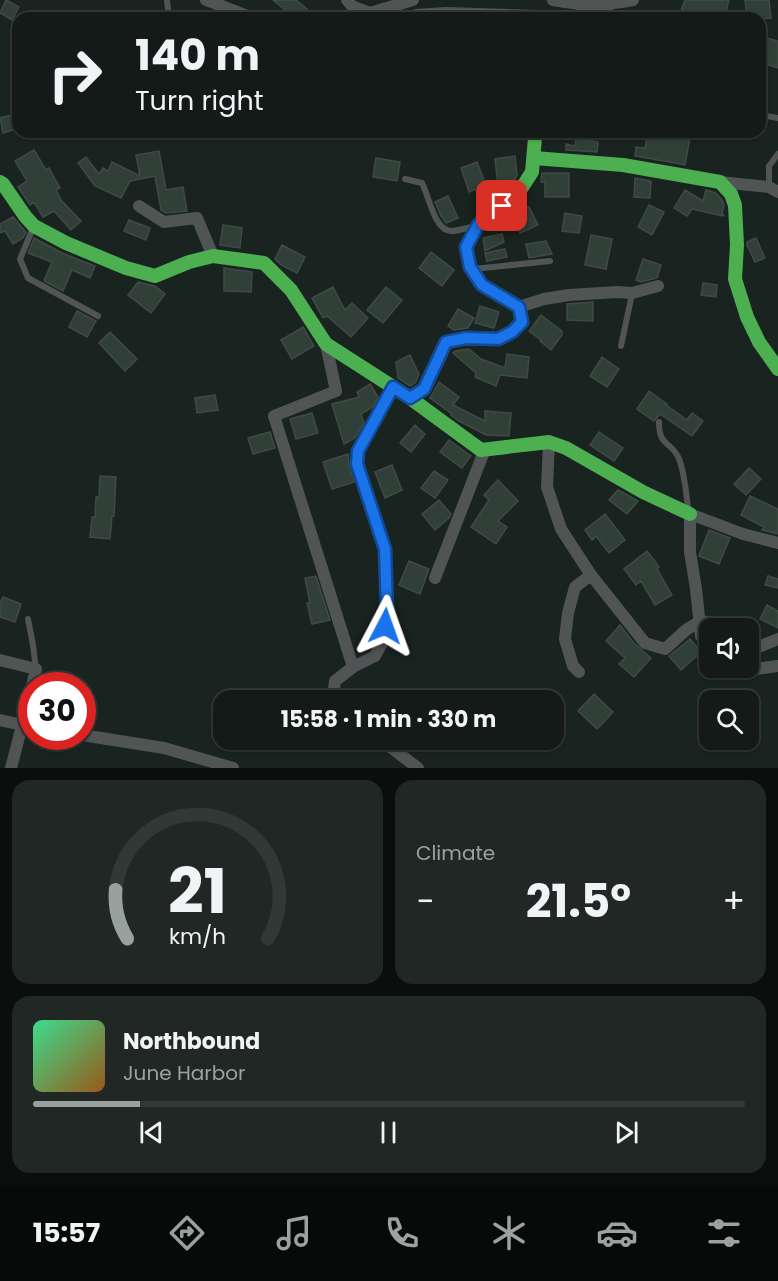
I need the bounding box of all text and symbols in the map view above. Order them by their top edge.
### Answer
text: 140 m [135,26,260,85]
icon: right [36,36,114,114]
text: Turn right [135,82,264,119]
pin [476,180,527,231]
icon: arrive [485,189,518,222]
position arrow [353,594,417,658]
map controls [699,618,759,750]
button: sound [699,618,759,678]
speed limit sign: 30 [18,672,96,750]
button: search [699,690,759,750]
text: 15:58 · 1 min · 330 m [281,704,496,735]
text: Climate [416,839,495,867]
text: 21 [168,847,227,935]
text: 21.5° [526,870,631,933]
text: − [416,878,434,925]
text: + [722,878,745,925]
text: km/h [169,921,226,952]
text: Northbound [123,1026,260,1057]
text: June Harbor [123,1059,246,1087]
icon: previous [135,1116,168,1149]
icon: pause [372,1116,405,1149]
icon: next [610,1116,643,1149]
icon: directions [166,1212,208,1254]
icon: music [273,1212,315,1254]
icon: phone [381,1212,423,1254]
icon: climate [488,1212,530,1254]
icon: car [596,1212,638,1254]
icon: filters [703,1212,745,1254]
text: 15:57 [33,1214,100,1251]

